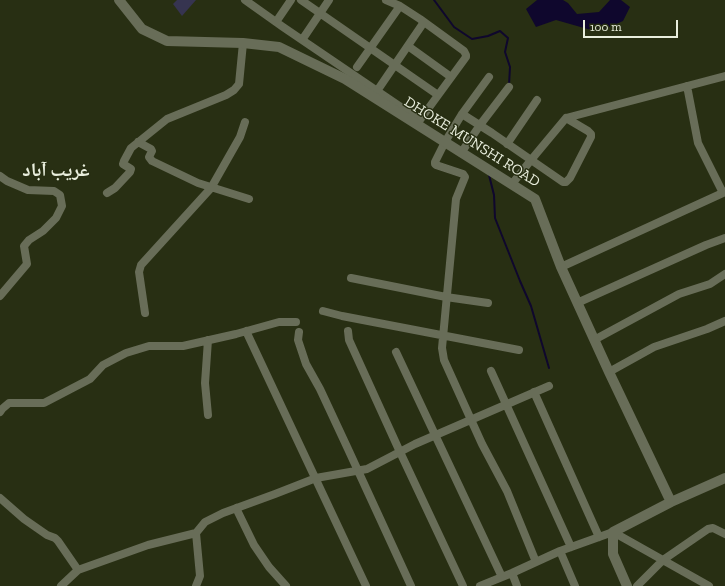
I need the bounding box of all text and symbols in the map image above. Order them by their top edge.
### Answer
scale bar [585,12,680,38]
text: 100 m [590,20,622,34]
street label: DHOKE MUNSHI ROAD [401,93,543,191]
district label: غریب آباد [22,160,90,182]

